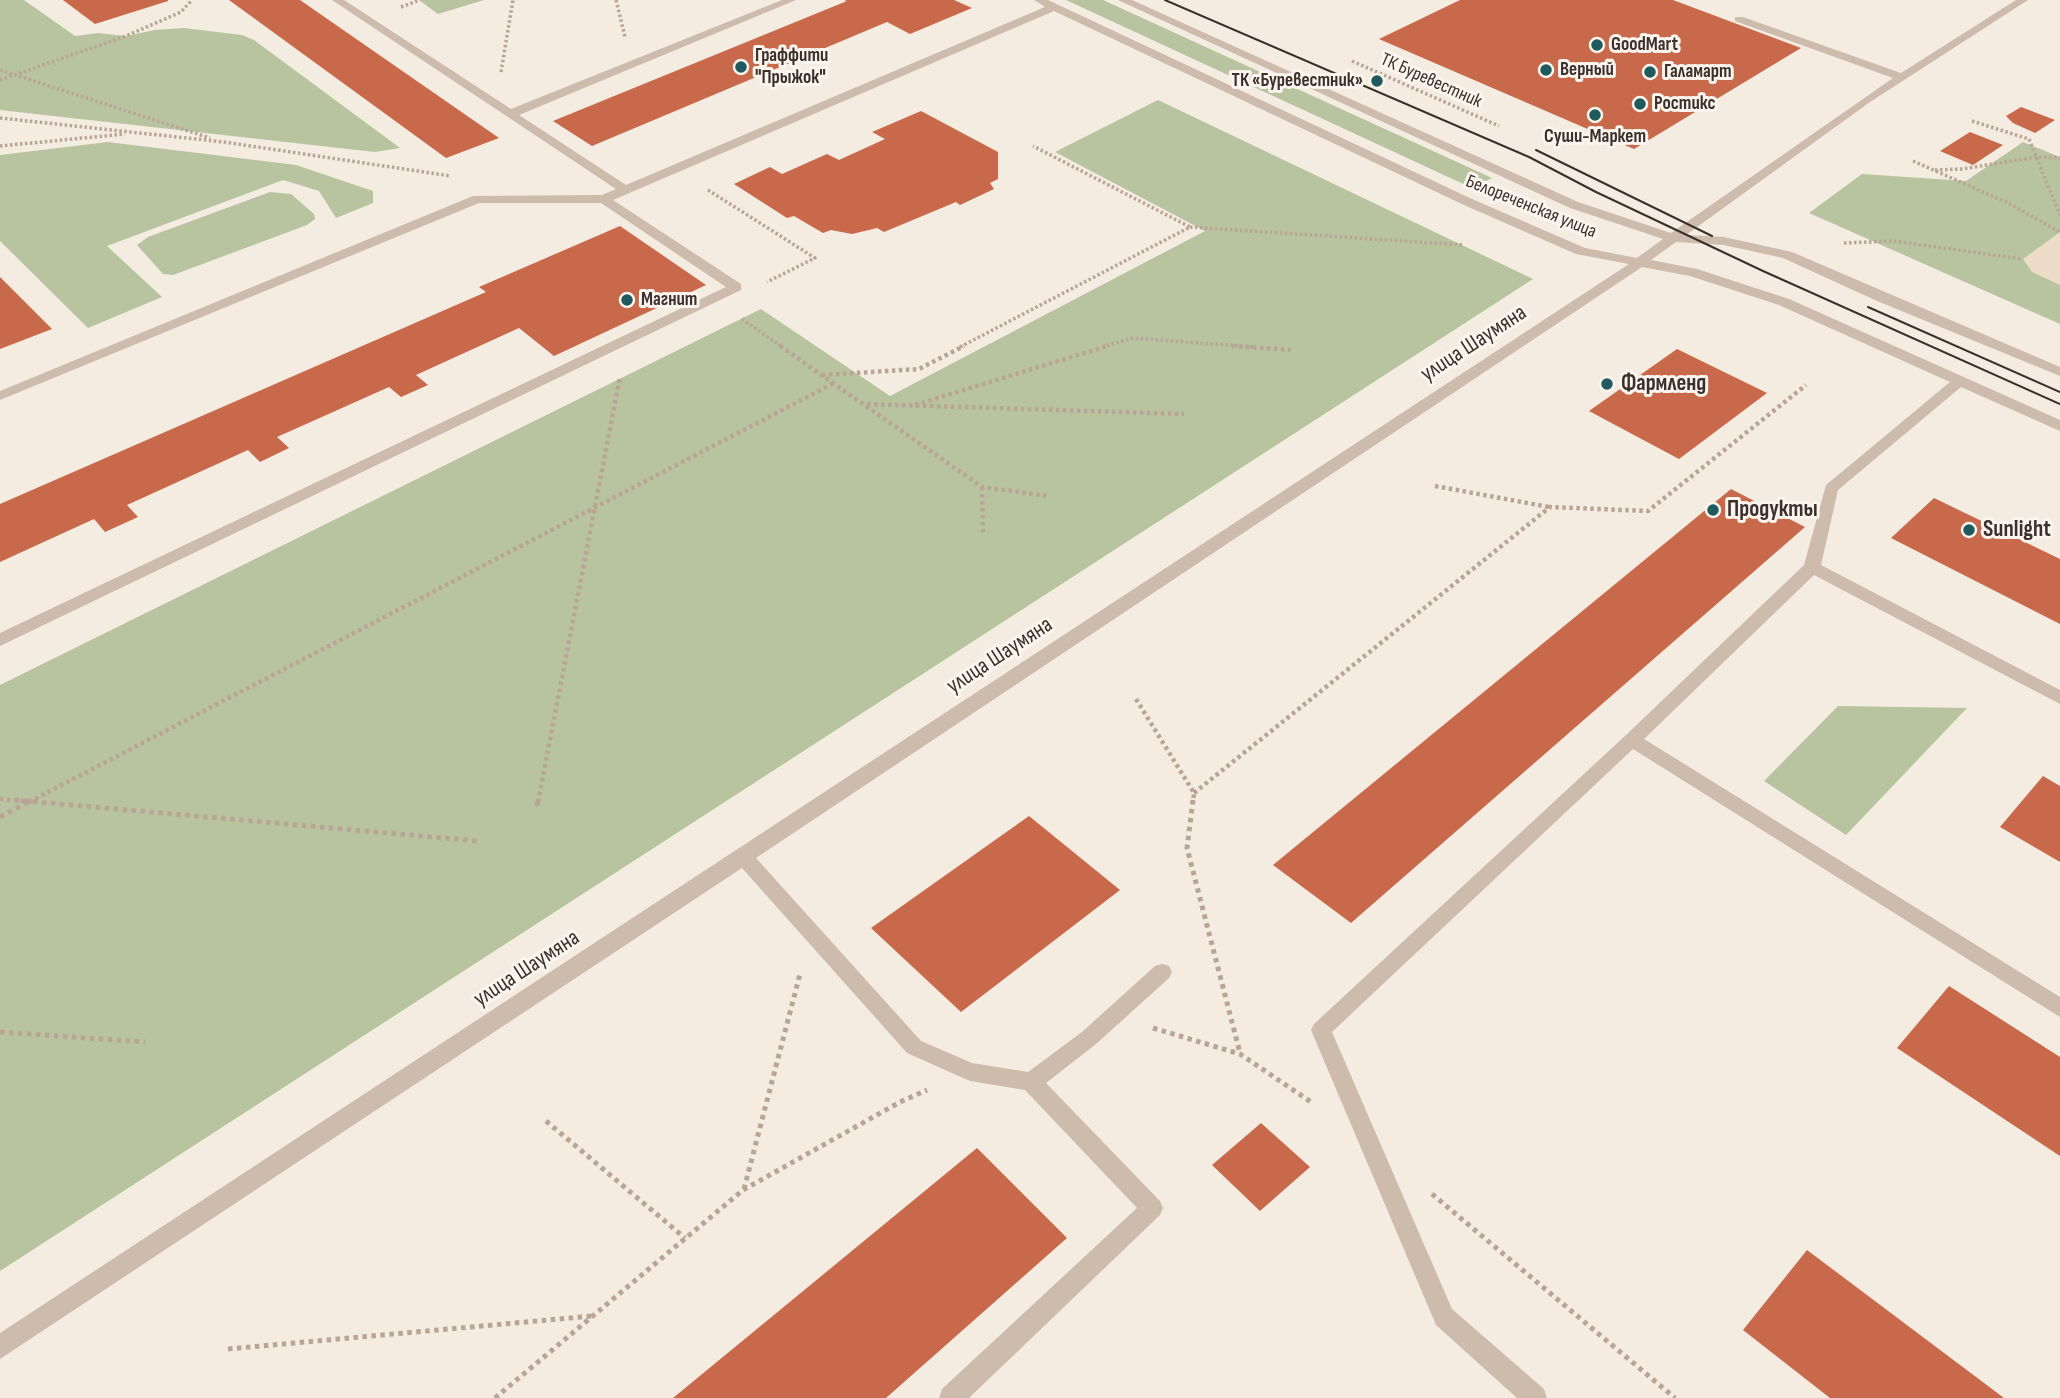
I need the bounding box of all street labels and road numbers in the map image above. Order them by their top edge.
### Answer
street label: ТК Буревестник [1377,49,1485,113]
street label: Белореченская улица [1462,170,1600,244]
street label: улица Шаумяна [1416,300,1532,388]
street label: улица Шаумяна [942,612,1058,700]
street label: улица Шаумяна [469,925,585,1013]

